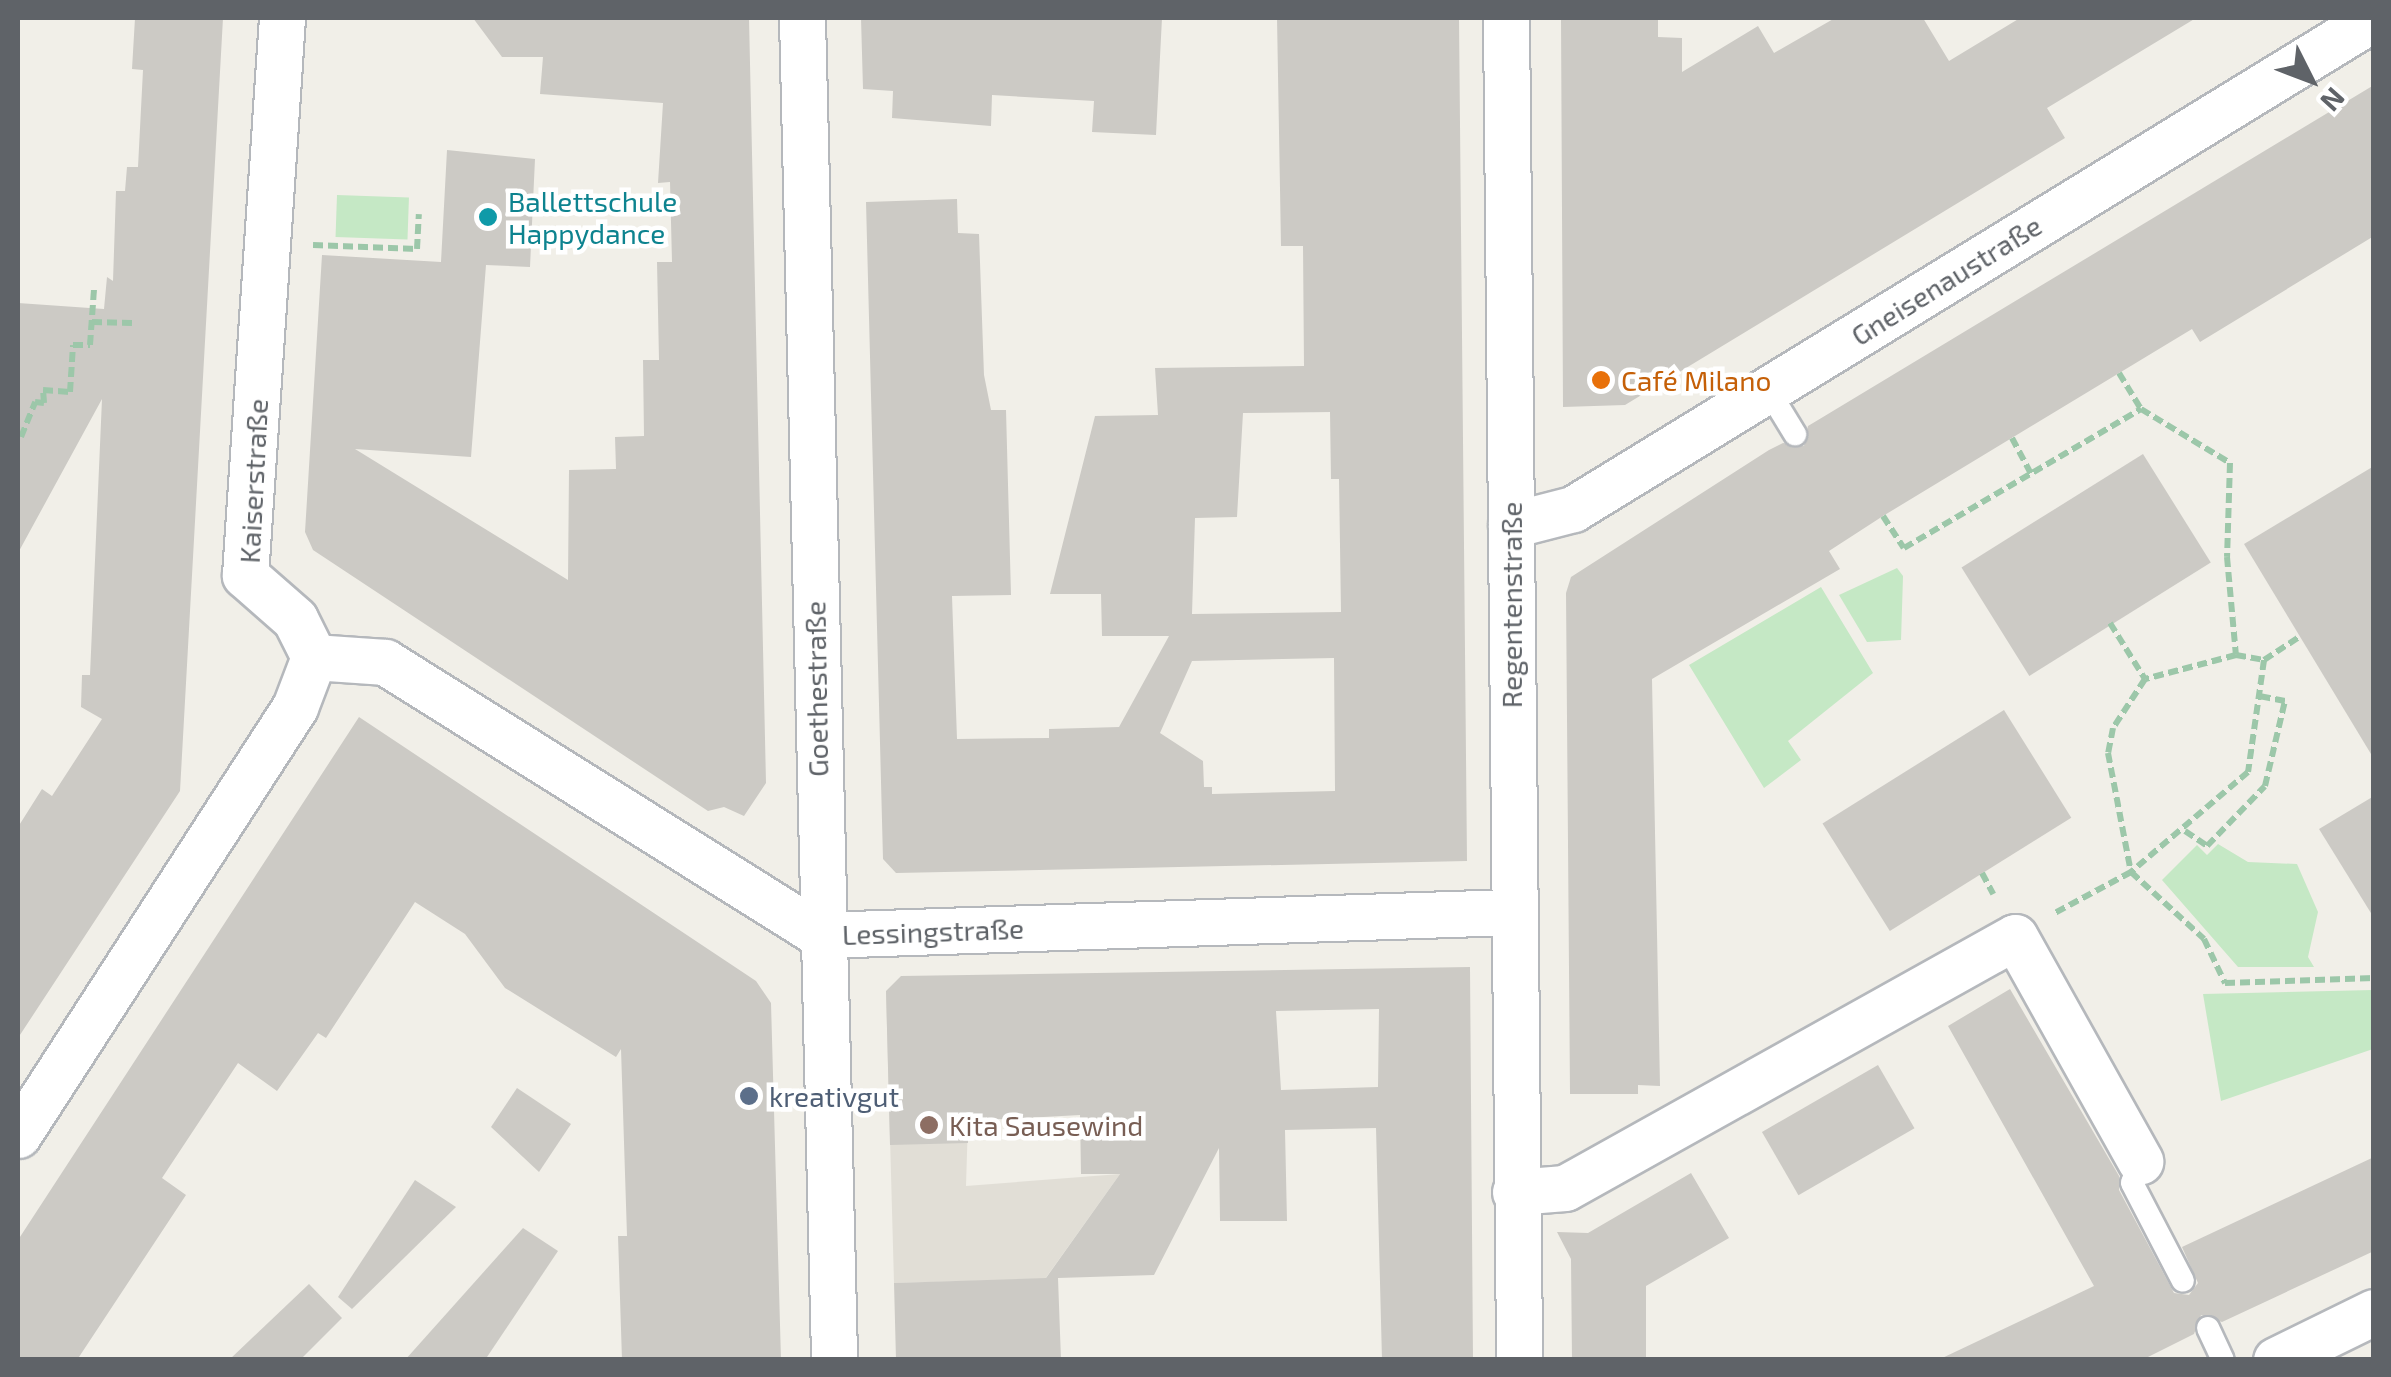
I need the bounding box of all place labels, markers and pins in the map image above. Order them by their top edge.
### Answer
place label: Ballettschule Happydance [508,184,677,250]
marker: Ballettschule Happydance [477,206,499,228]
place label: Café Milano [1621,363,1771,397]
marker: Café Milano [1590,369,1612,391]
place label: kreativgut [769,1079,899,1113]
marker: kreativgut [738,1085,760,1107]
place label: Kita Sausewind [949,1108,1143,1142]
marker: Kita Sausewind [918,1114,940,1136]

